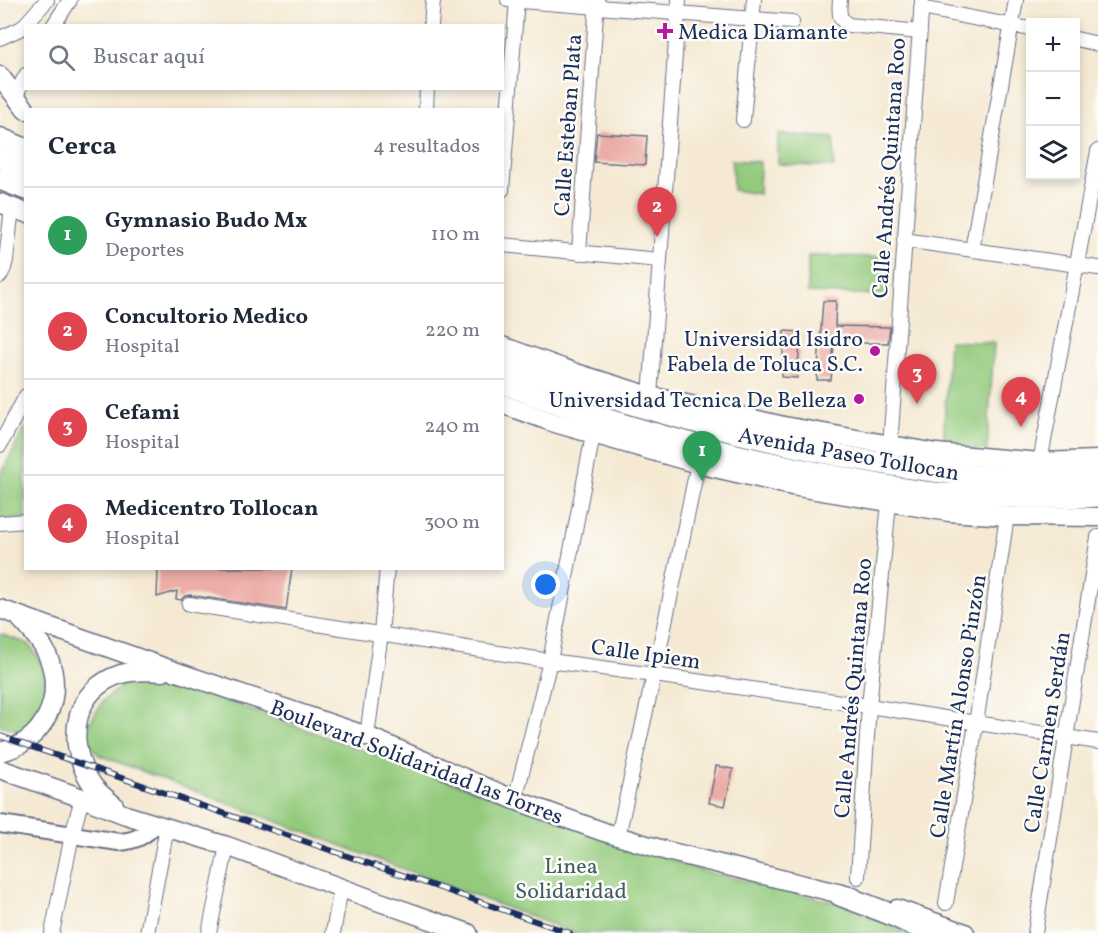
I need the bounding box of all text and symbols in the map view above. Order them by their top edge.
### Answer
place label: Medica Diamante [678,18,848,49]
map controls [1026,18,1080,180]
button: + [1026,18,1080,72]
marker: Medica Diamante [656,22,674,40]
search box [24,24,504,90]
street label: Calle Esteban Plata [548,33,591,218]
street label: Calle Andrés Quintana Roo [866,37,915,300]
icon: search [45,41,78,74]
text: Buscar aquí [93,42,205,73]
button: − [1026,72,1080,126]
button: layers [1026,126,1080,180]
text: Cerca [48,129,117,165]
text: 4 resultados [373,133,480,161]
pin: 2 [638,188,676,237]
text: Gymnasio Budo Mx [105,206,307,237]
text: 1 [63,221,72,249]
text: 110 m [431,221,480,249]
text: Deportes [105,237,184,265]
text: Concultorio Medico [105,302,308,333]
text: 2 [62,317,73,345]
text: 220 m [425,317,480,345]
place label: Universidad Isidro Fabela de Toluca S.C. [666,325,863,381]
text: Hospital [105,333,180,361]
marker: Universidad Isidro Fabela de Toluca S.C. [868,344,882,358]
pin: 3 [898,354,936,404]
pin: 4 [1002,378,1040,427]
place label: Universidad Tecnica De Belleza [549,386,847,417]
marker: Universidad Tecnica De Belleza [852,392,866,406]
text: Cefami [105,398,180,429]
text: 3 [62,413,73,441]
text: 240 m [425,413,480,441]
street label: Avenida Paseo Tollocan [736,421,962,490]
text: Hospital [105,429,180,457]
pin: 1 [682,432,722,481]
text: Medicentro Tollocan [105,494,318,525]
text: 4 [61,509,74,537]
text: 300 m [424,509,480,537]
text: Hospital [105,525,180,553]
street label: Calle Andrés Quintana Roo [828,557,881,820]
your location [531,570,560,599]
street label: Calle Martín Alonso Pinzón [923,572,996,841]
street label: Calle Carmen Serdán [1017,629,1080,835]
street label: Calle Ipiem [589,632,702,678]
street label: Boulevard Solidaridad las Torres [265,693,567,834]
park label: Linea Solidaridad [515,852,627,908]

